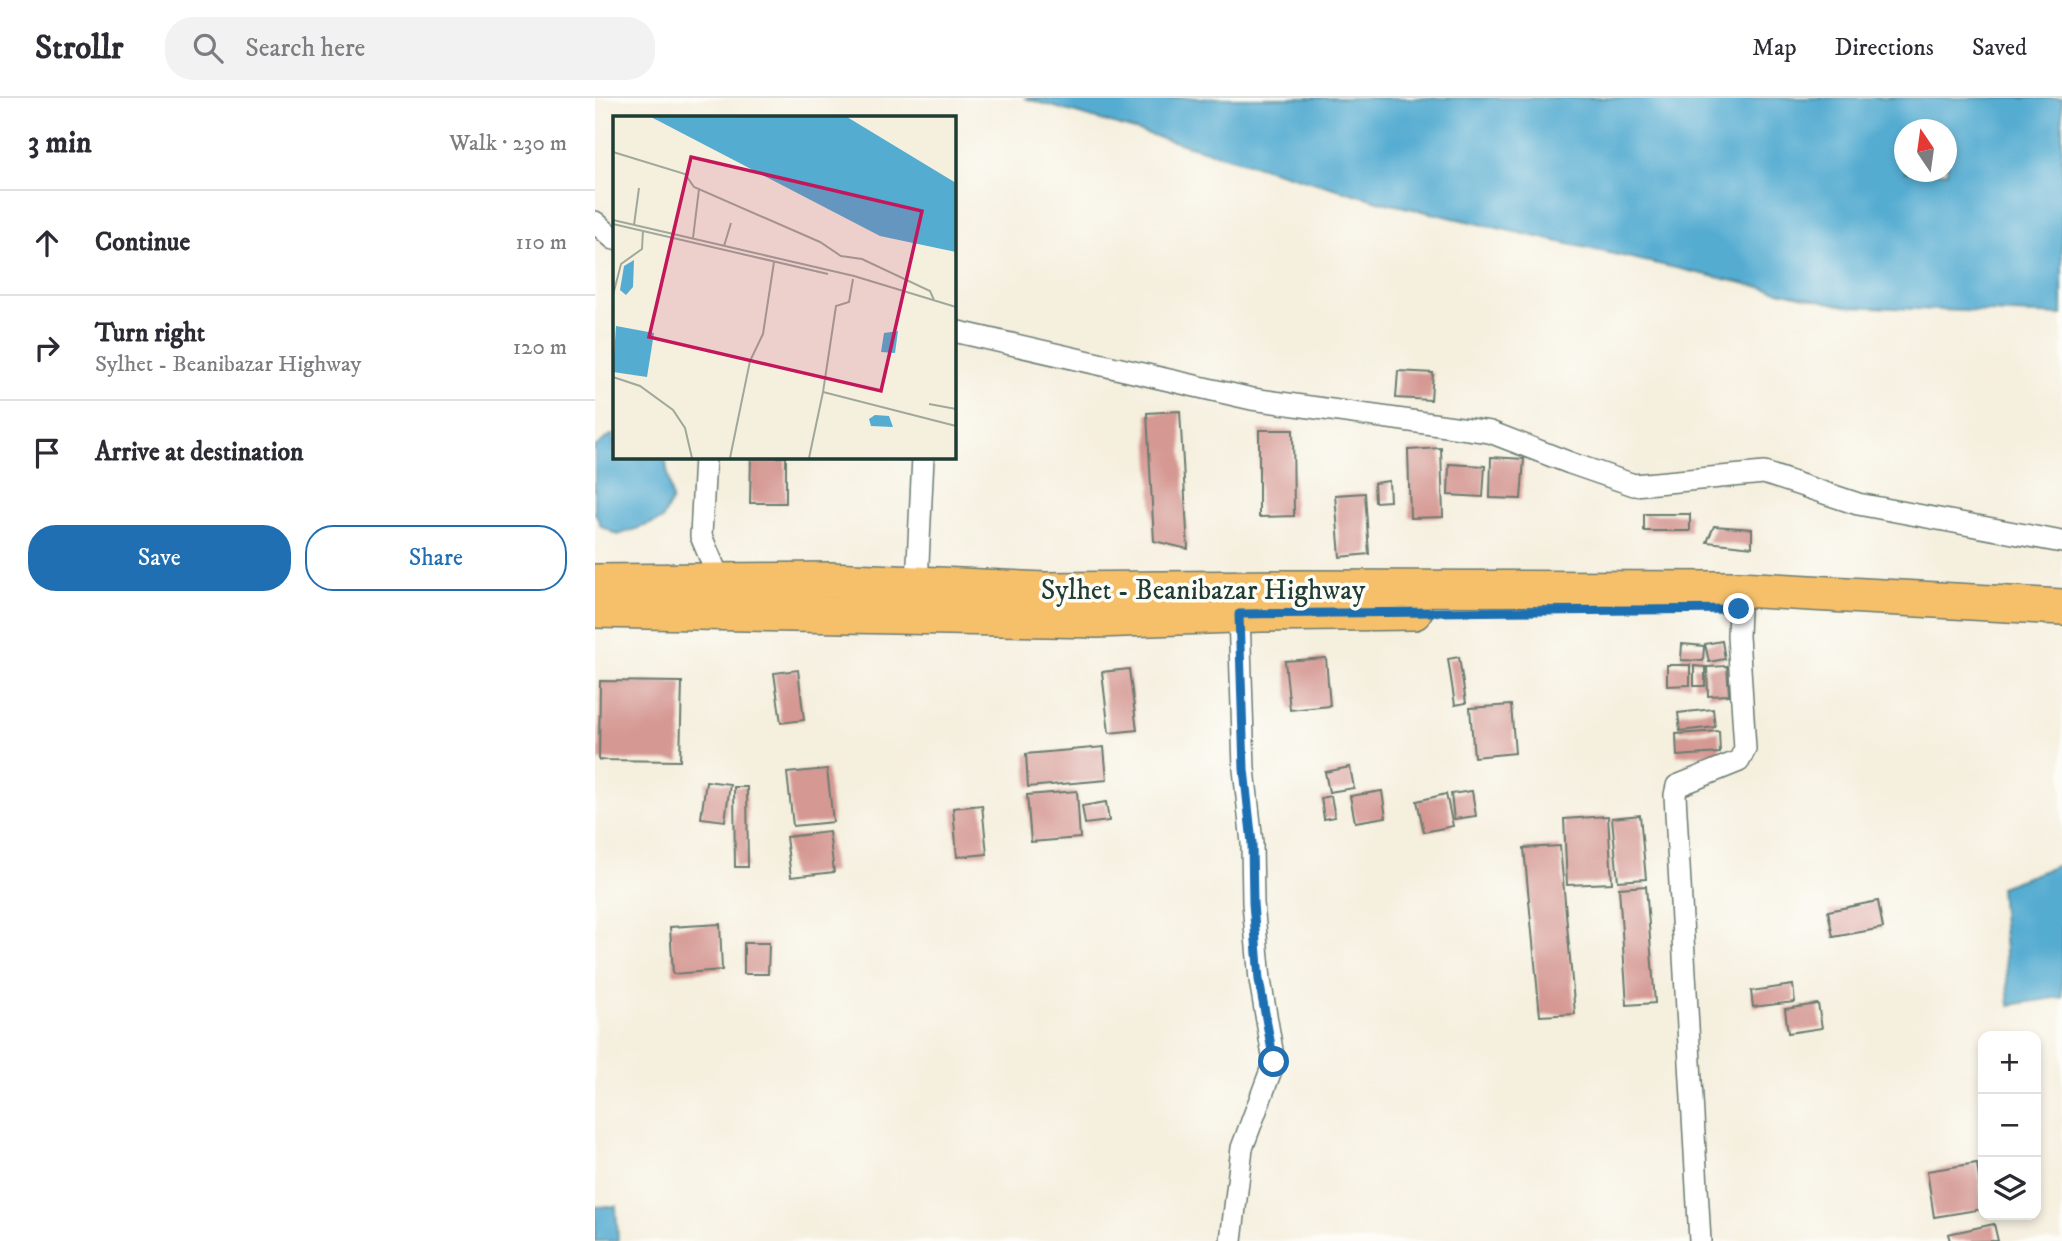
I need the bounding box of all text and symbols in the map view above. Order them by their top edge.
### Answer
search box [165,17,655,80]
text: Strollr [35,28,123,69]
icon: search [189,29,227,67]
text: Search here [245,32,365,65]
text: Map [1752,33,1797,63]
text: Directions [1835,33,1934,63]
text: Saved [1972,33,2027,63]
inset map [613,116,955,458]
north arrow [1894,119,1957,182]
text: 3 min [28,125,92,162]
text: Walk · 230 m [449,129,567,158]
icon: ahead [28,224,66,262]
text: Continue [95,226,190,259]
text: 110 m [516,228,567,257]
text: Turn right [95,317,205,350]
icon: right [28,329,66,367]
text: 120 m [513,333,567,362]
text: Sylhet - Beanibazar Highway [95,350,361,379]
icon: arrive [28,434,66,472]
text: Arrive at destination [95,436,304,469]
button: Save [28,525,291,591]
button: Share [305,525,567,591]
street label: Sylhet - Beanibazar Highway [1041,573,1366,608]
route end [1723,593,1754,624]
map controls [1978,1031,2041,1220]
button: + [1978,1031,2041,1094]
route start [1258,1046,1289,1077]
button: − [1978,1094,2041,1157]
button: layers [1978,1157,2041,1220]

